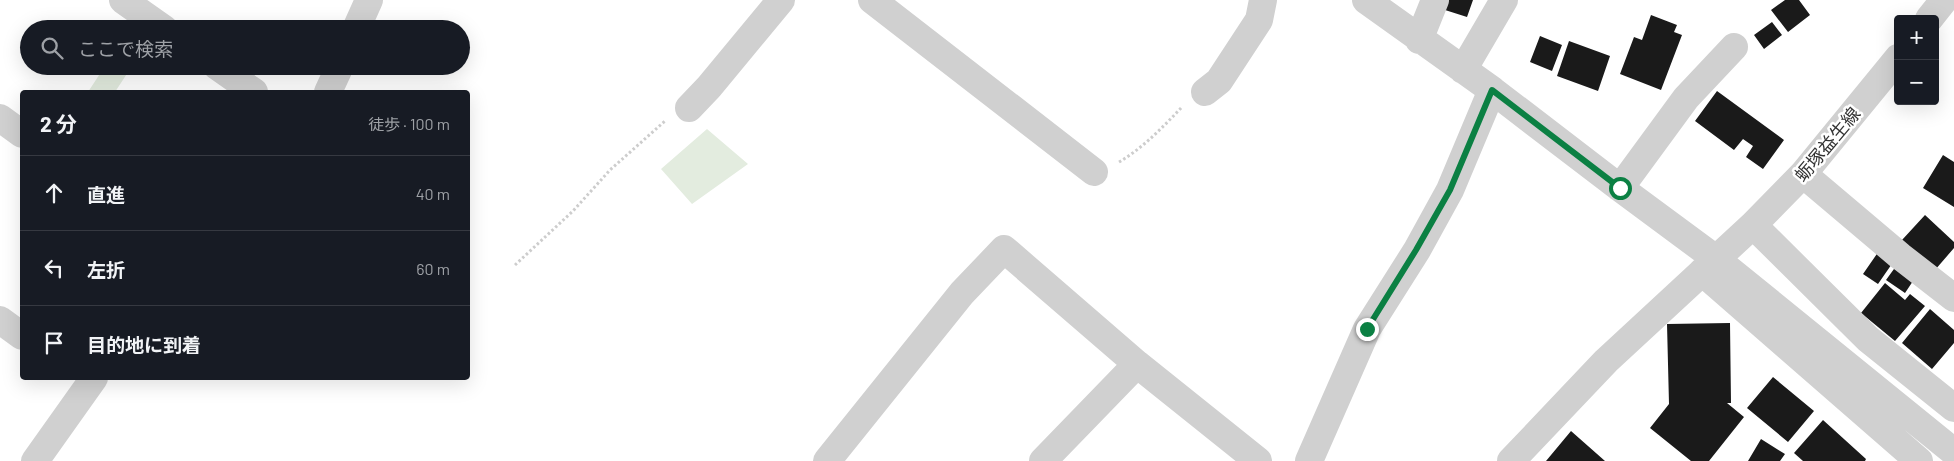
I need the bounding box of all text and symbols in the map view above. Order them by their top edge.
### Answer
map controls [1894,15,1939,105]
button: + [1894,15,1939,60]
search box [20,20,470,75]
icon: search [38,34,66,62]
text: ここで検索 [78,37,173,60]
button: − [1894,60,1939,105]
street label: 蛎塚益生線 [1790,102,1864,186]
text: 2 分 [40,111,77,136]
text: 徒歩 · 100 m [368,114,450,133]
route start [1609,177,1632,200]
icon: ahead [40,179,68,207]
text: 直進 [87,183,125,206]
text: 40 m [416,184,450,203]
icon: left [40,254,68,282]
text: 左折 [87,258,125,281]
text: 60 m [416,259,450,278]
route end [1356,318,1379,341]
icon: arrive [40,329,68,357]
text: 目的地に到着 [87,333,201,356]

